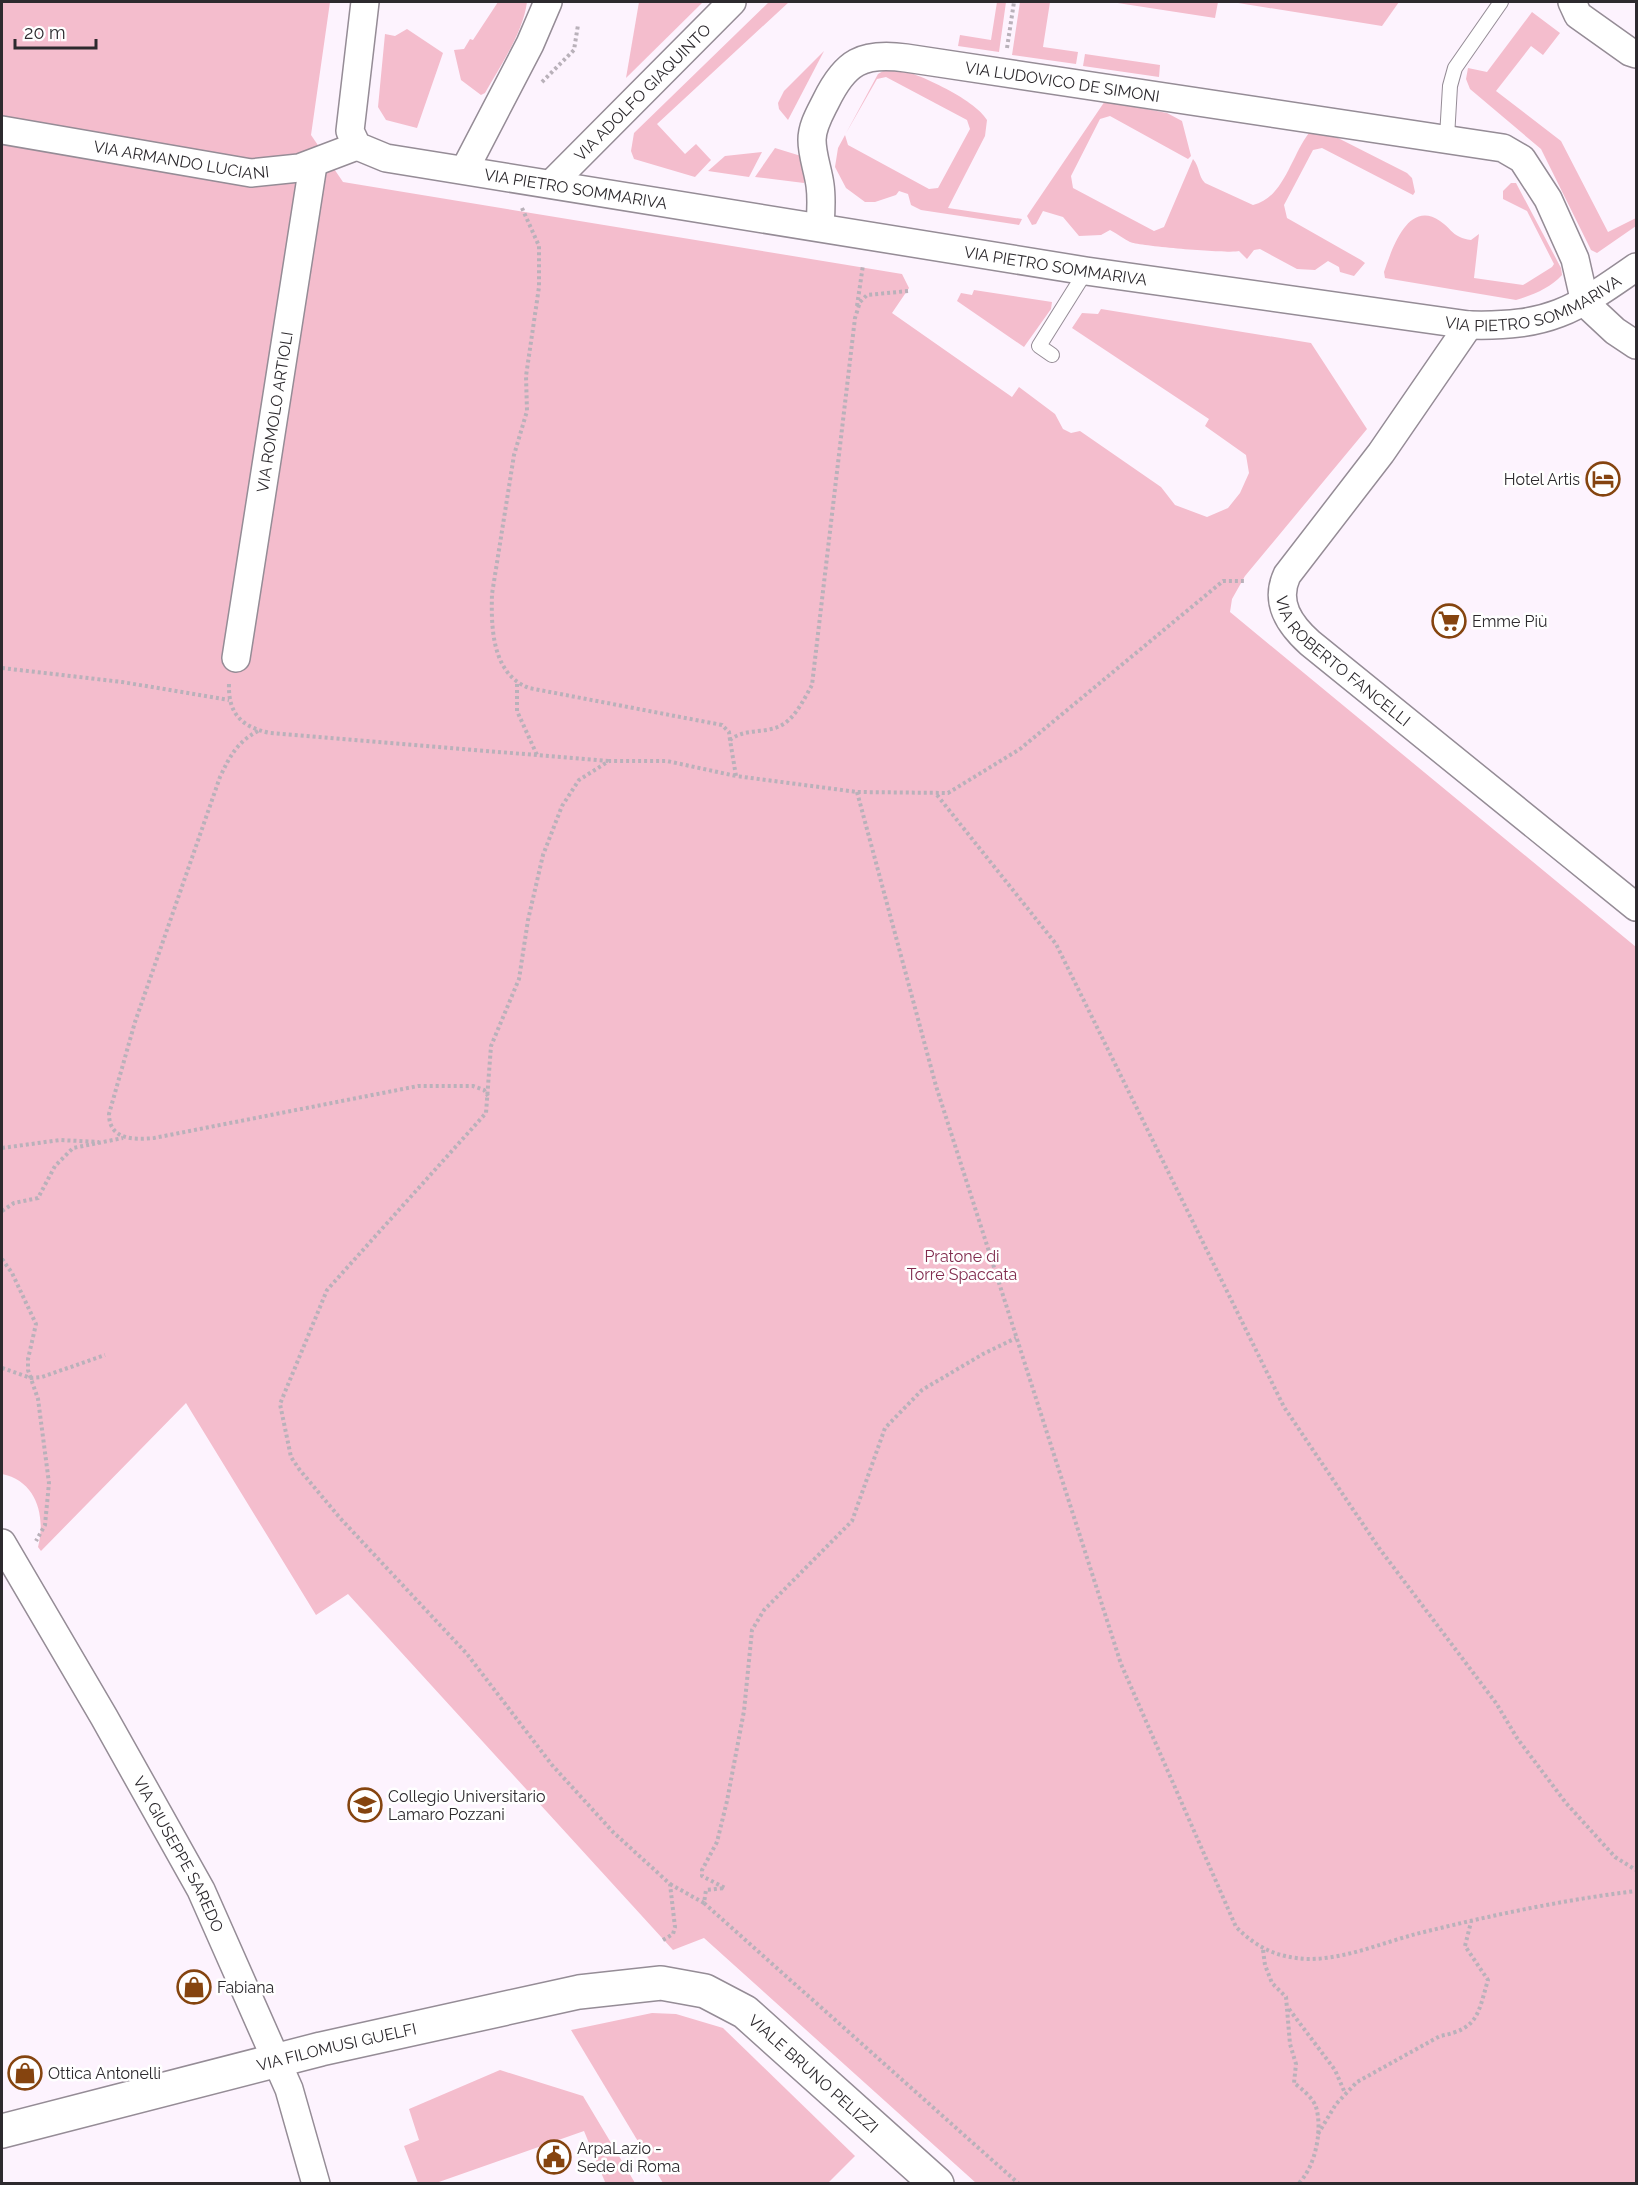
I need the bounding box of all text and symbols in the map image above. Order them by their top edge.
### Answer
scale bar [15,12,96,50]
street label: VIA ADOLFO GIAQUINTO [571,20,715,165]
text: 20 m [24,22,66,43]
street label: VIA LUDOVICO DE SIMONI [964,58,1161,106]
street label: VIA ARMANDO LUCIANI [92,137,270,183]
street label: VIA PIETRO SOMMARIVA [483,165,669,213]
street label: VIA PIETRO SOMMARIVA [963,242,1149,290]
street label: VIA PIETRO SOMMARIVA [1444,271,1625,335]
street label: VIA ROMOLO ARTIOLI [253,330,297,494]
hotel icon: Hotel Artis [1585,461,1621,497]
place label: Hotel Artis [1504,470,1580,489]
street label: VIA ROBERTO FANCELLI [1272,594,1414,730]
supermarket icon: Emme Più [1431,603,1467,639]
place label: Emme Più [1472,612,1547,631]
park label: Pratone di Torre Spaccata [907,1247,1017,1284]
street label: VIA GIUSEPPE SAREDO [129,1773,227,1935]
school or university icon: Collegio Universitario Lamaro Pozzani [347,1787,383,1823]
place label: Collegio Universitario Lamaro Pozzani [388,1787,546,1824]
shop icon: Fabiana [176,1969,212,2005]
place label: Fabiana [217,1978,274,1997]
street label: VIALE BRUNO PELIZZI [744,2011,882,2137]
street label: VIA FILOMUSI GUELFI [255,2019,418,2075]
shop icon: Ottica Antonelli [7,2055,43,2091]
place label: Ottica Antonelli [48,2064,161,2083]
public building icon: ArpaLazio - Sede di Roma [536,2139,572,2175]
place label: ArpaLazio - Sede di Roma [577,2139,680,2176]

